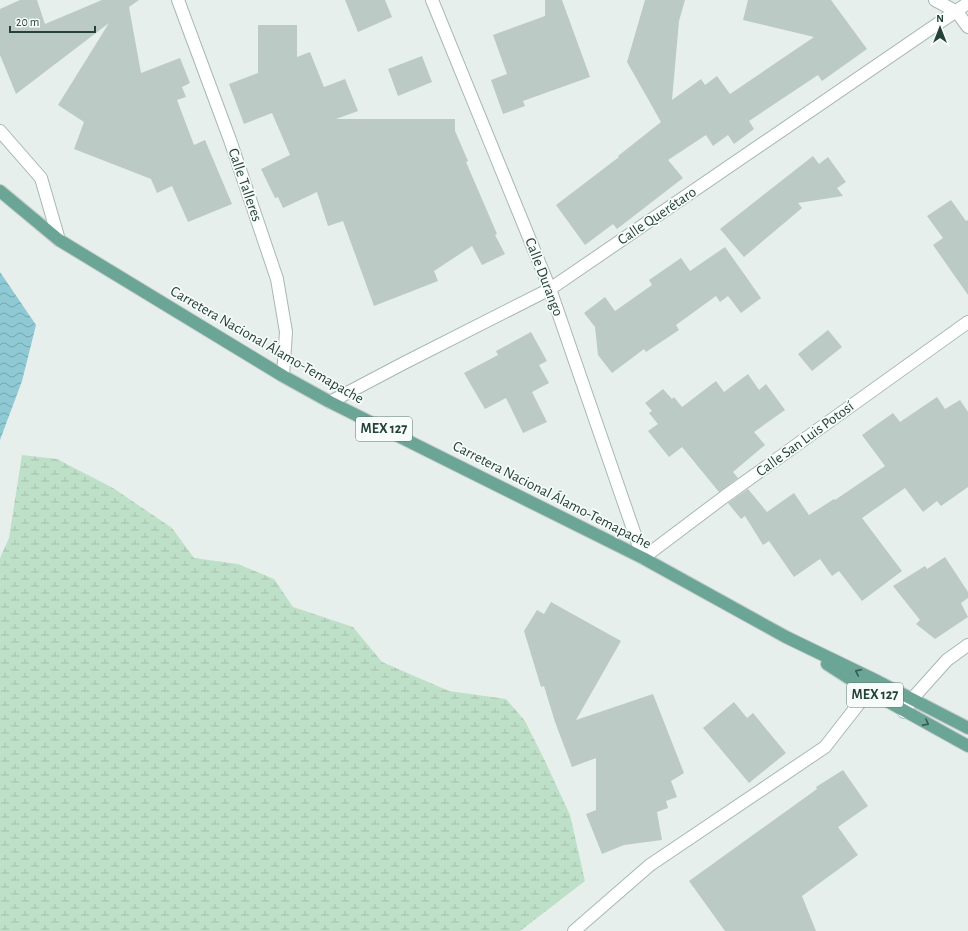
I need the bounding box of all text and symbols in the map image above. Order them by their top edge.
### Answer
scale bar [10,8,95,34]
north arrow [920,8,960,48]
text: N [936,13,944,24]
text: 20 m [16,16,39,28]
street label: Calle Talleres [225,146,265,224]
street label: Calle Querétaro [615,184,699,248]
street label: Calle Durango [522,236,566,318]
street label: Carretera Nacional Álamo-Temapache [168,282,367,407]
street label: Calle San Luis Potosí [753,398,857,479]
road number: MEX 127 [356,417,412,441]
street label: Carretera Nacional Álamo-Temapache [450,437,655,552]
one-way arrow [855,669,863,677]
road number: MEX 127 [847,683,903,707]
one-way arrow [922,719,930,726]

